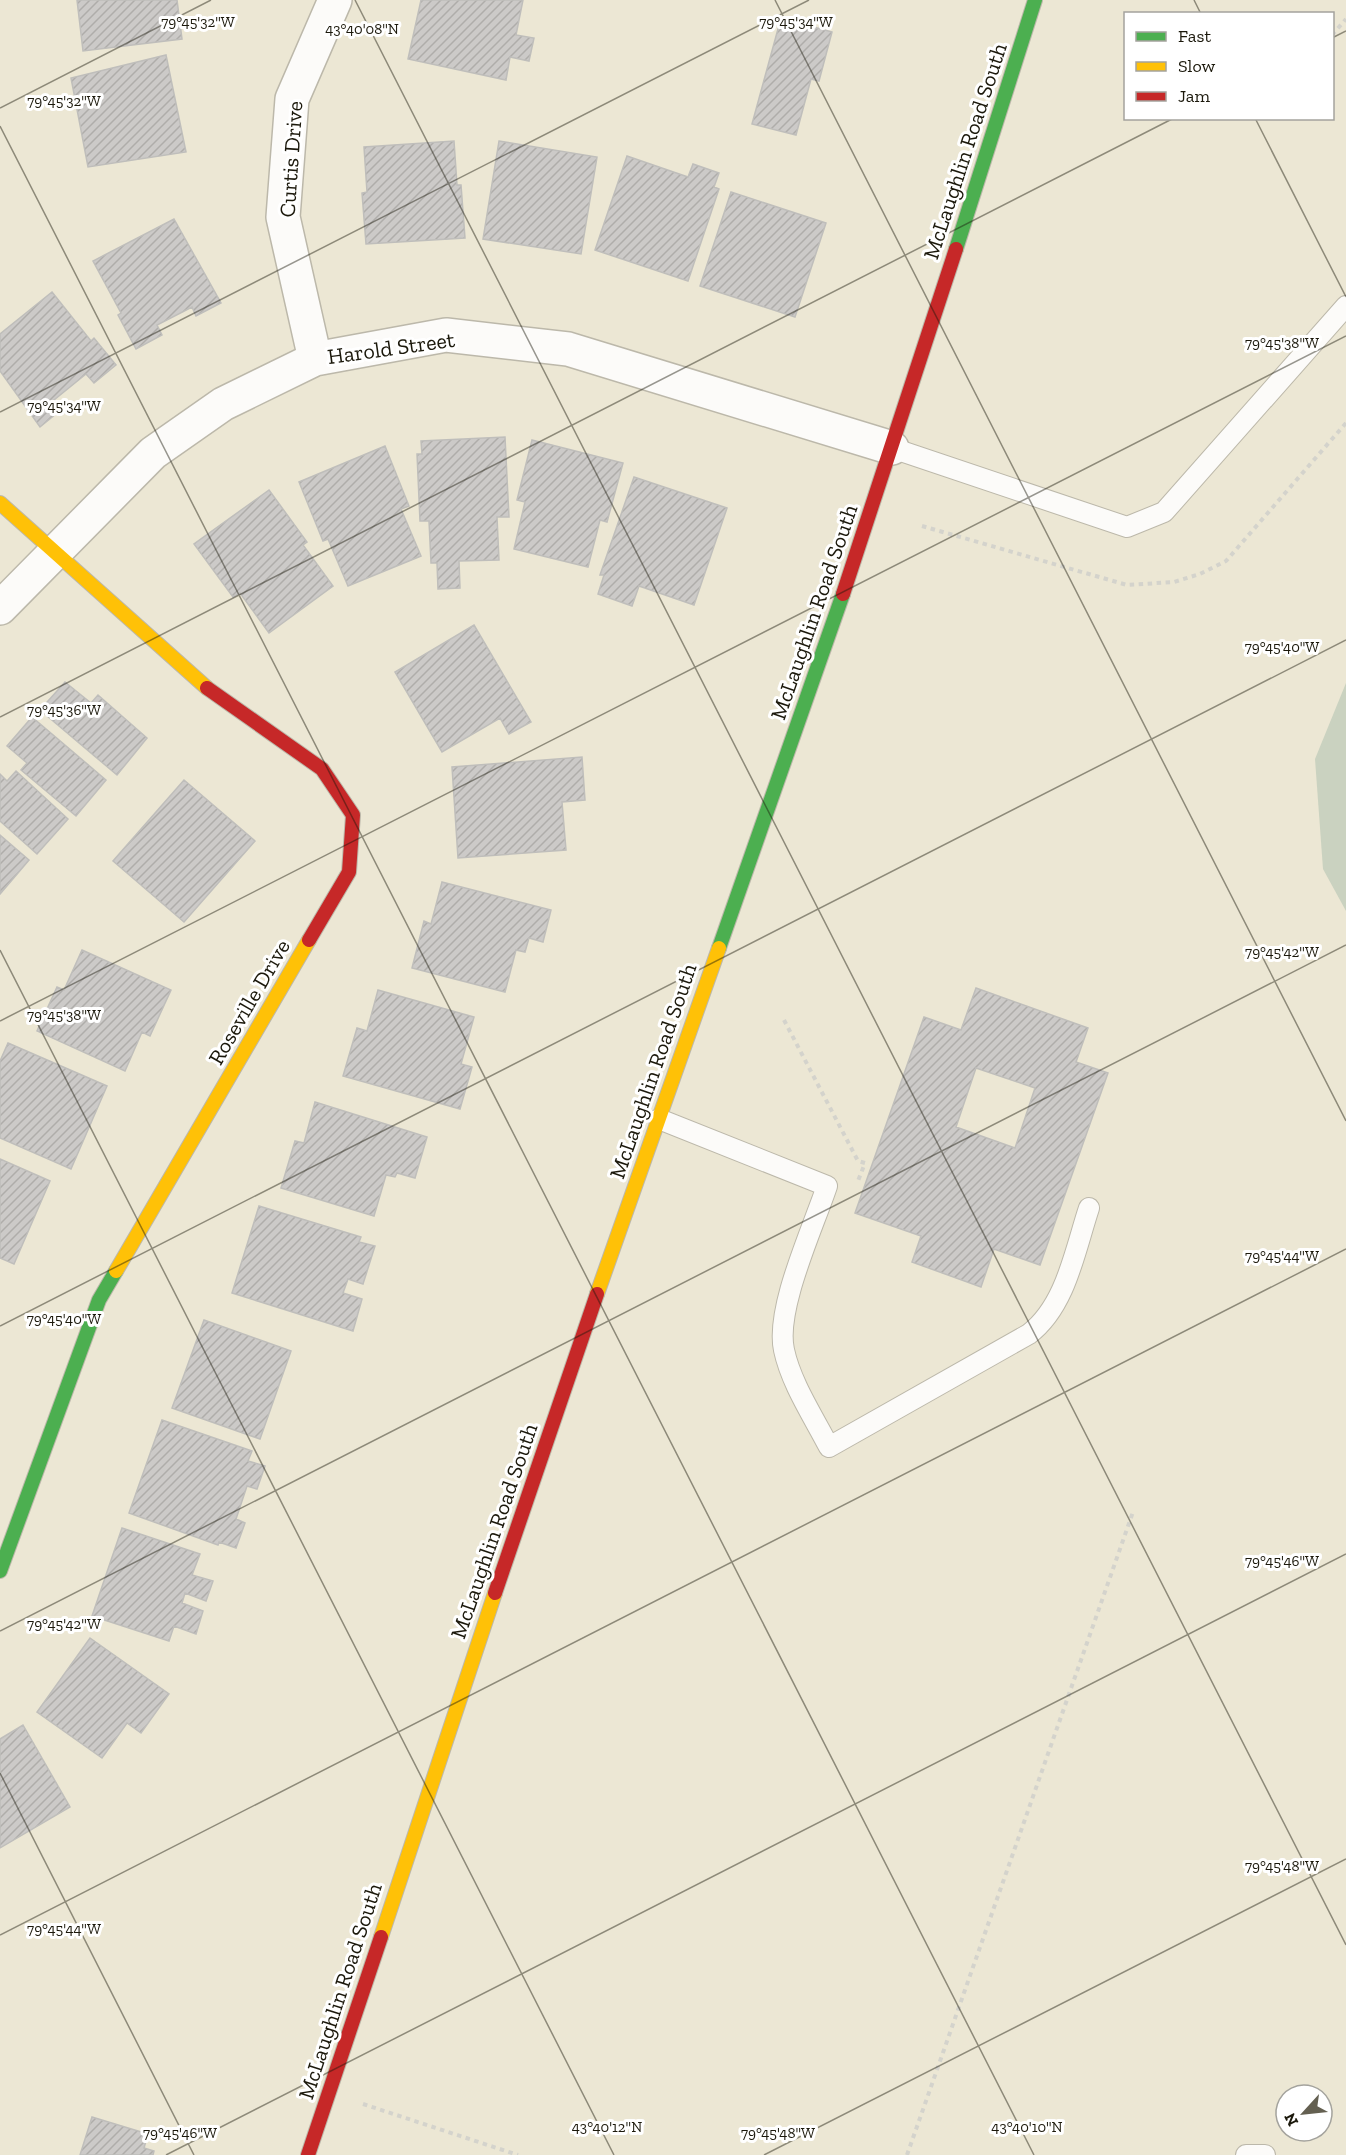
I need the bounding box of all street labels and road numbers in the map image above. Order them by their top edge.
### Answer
street label: McLaughlin Road South [917,39,1013,263]
street label: Curtis Drive [273,100,309,218]
street label: Harold Street [326,326,457,370]
street label: McLaughlin Road South [764,500,864,723]
street label: Roseville Drive [202,934,296,1070]
street label: McLaughlin Road South [603,959,703,1182]
street label: McLaughlin Road South [444,1419,544,1642]
street label: McLaughlin Road South [292,1879,388,2103]

